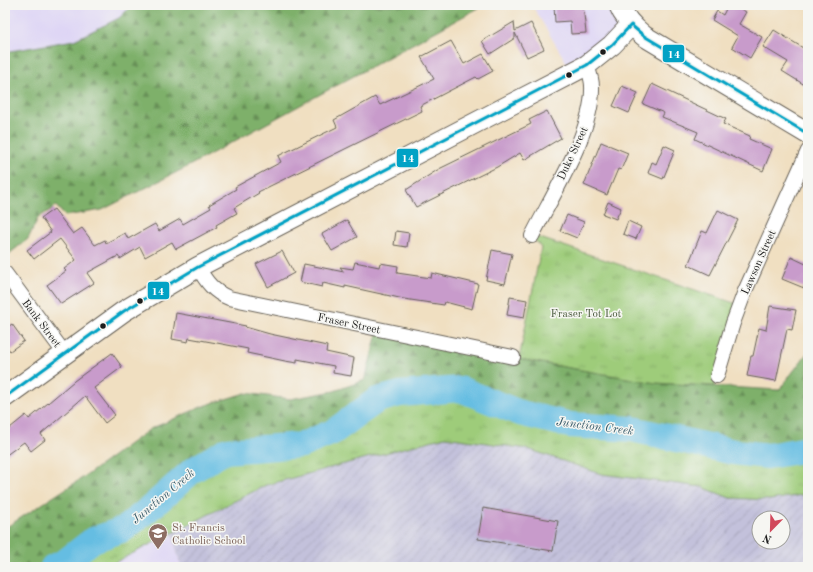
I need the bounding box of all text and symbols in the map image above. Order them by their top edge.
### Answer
line badge: 14 [662,44,685,63]
unlabelled marker [598,47,608,57]
text: 14 [668,50,680,61]
unlabelled marker [564,70,574,80]
street label: Duke Street [556,125,591,182]
line badge: 14 [396,148,419,168]
text: 14 [402,154,414,165]
street label: Lawson Street [740,229,779,297]
line badge: 14 [147,281,170,300]
text: 14 [152,287,164,298]
unlabelled marker [135,296,145,306]
street label: Bank Street [19,298,62,350]
park label: Fraser Tot Lot [551,309,622,320]
street label: Fraser Street [316,312,381,337]
unlabelled marker [98,321,108,331]
water label: Junction Creek [556,416,634,438]
water label: Junction Creek [130,467,197,526]
north arrow [751,510,791,550]
school or university icon: St. Francis Catholic School [147,522,169,550]
place label: St. Francis Catholic School [172,523,245,547]
text: N [761,531,774,545]

